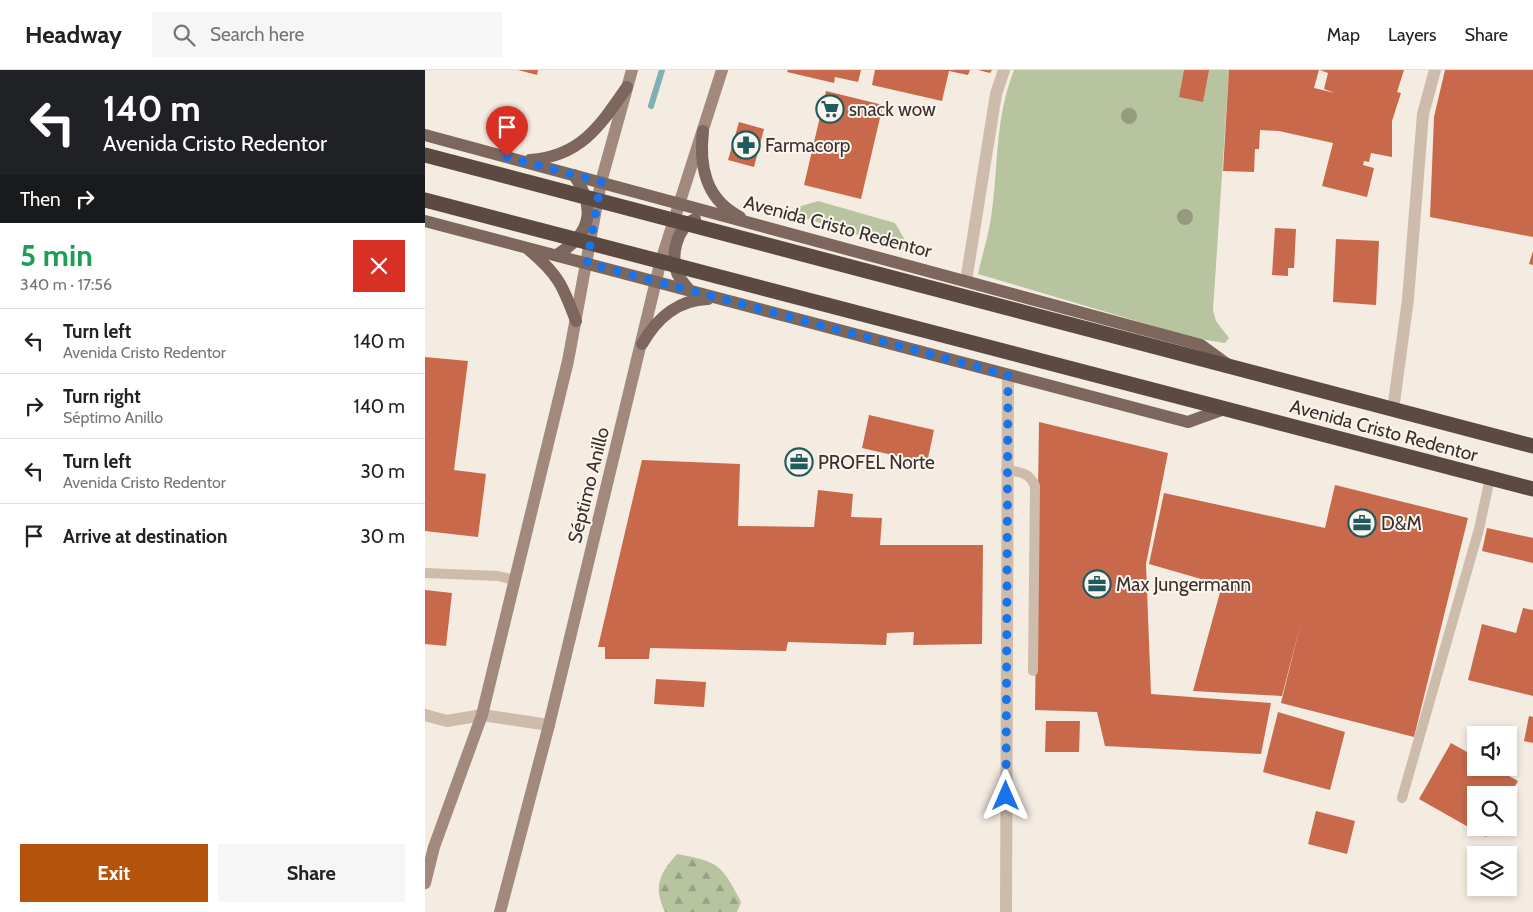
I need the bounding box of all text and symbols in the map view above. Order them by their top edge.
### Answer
search box [152,12,502,57]
text: Headway [25,20,122,49]
icon: search [170,21,198,49]
text: Search here [210,23,304,46]
text: Map [1327,24,1360,46]
text: Layers [1388,24,1437,46]
text: Share [1465,24,1508,46]
text: 140 m [103,87,201,130]
icon: left [20,90,85,155]
supermarket icon: snack wow [815,94,845,124]
place label: snack wow [849,98,936,121]
pin [486,106,528,157]
icon: arrive [493,113,521,141]
text: Avenida Cristo Redentor [103,130,327,157]
pharmacy icon: Farmacorp [731,130,761,160]
place label: Farmacorp [765,134,850,157]
icon: right [71,185,99,213]
text: Then [20,188,61,211]
street label: Avenida Cristo Redentor [741,190,934,263]
text: 5 min [20,237,93,274]
button: close [353,240,405,292]
text: 340 m · 17:56 [20,275,112,294]
text: Turn left [63,320,131,343]
icon: left [20,327,48,355]
text: 140 m [354,330,405,353]
text: Avenida Cristo Redentor [63,343,226,362]
text: Turn right [63,385,141,408]
icon: right [20,392,48,420]
street label: Avenida Cristo Redentor [1287,394,1480,467]
text: 140 m [354,395,405,418]
text: Séptimo Anillo [63,408,163,427]
street label: Séptimo Anillo [563,425,614,546]
office icon: PROFEL Norte [784,447,814,477]
text: Turn left [63,450,131,473]
place label: PROFEL Norte [818,451,935,474]
icon: left [20,457,48,485]
text: 30 m [361,460,405,483]
text: Avenida Cristo Redentor [63,473,226,492]
office icon: D&M [1347,508,1377,538]
place label: D&M [1381,512,1422,535]
icon: arrive [20,522,48,550]
text: Arrive at destination [63,525,227,548]
text: 30 m [361,525,405,548]
office icon: Max Jungermann [1082,569,1112,599]
place label: Max Jungermann [1116,573,1251,596]
map controls [1467,726,1517,896]
button: sound [1467,726,1517,776]
position arrow [979,769,1031,821]
button: search [1467,786,1517,836]
button: Exit [20,844,208,902]
button: Share [218,844,405,902]
button: layers [1467,846,1517,896]

